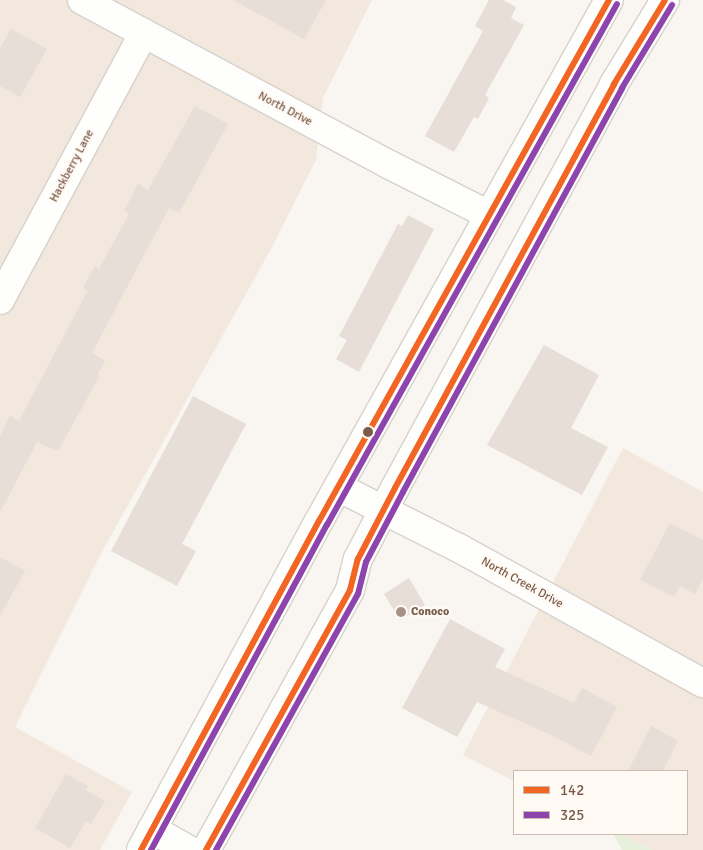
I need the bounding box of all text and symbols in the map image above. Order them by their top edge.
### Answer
street label: North Drive [255,89,315,129]
street label: Hackberry Lane [47,127,97,205]
unlabelled marker [363,427,373,437]
street label: North Creek Drive [479,555,565,611]
place label: Conoco [411,605,449,619]
marker: Conoco [395,606,407,618]
legend [513,770,688,835]
text: 142 [560,781,584,799]
text: 325 [560,806,584,824]

